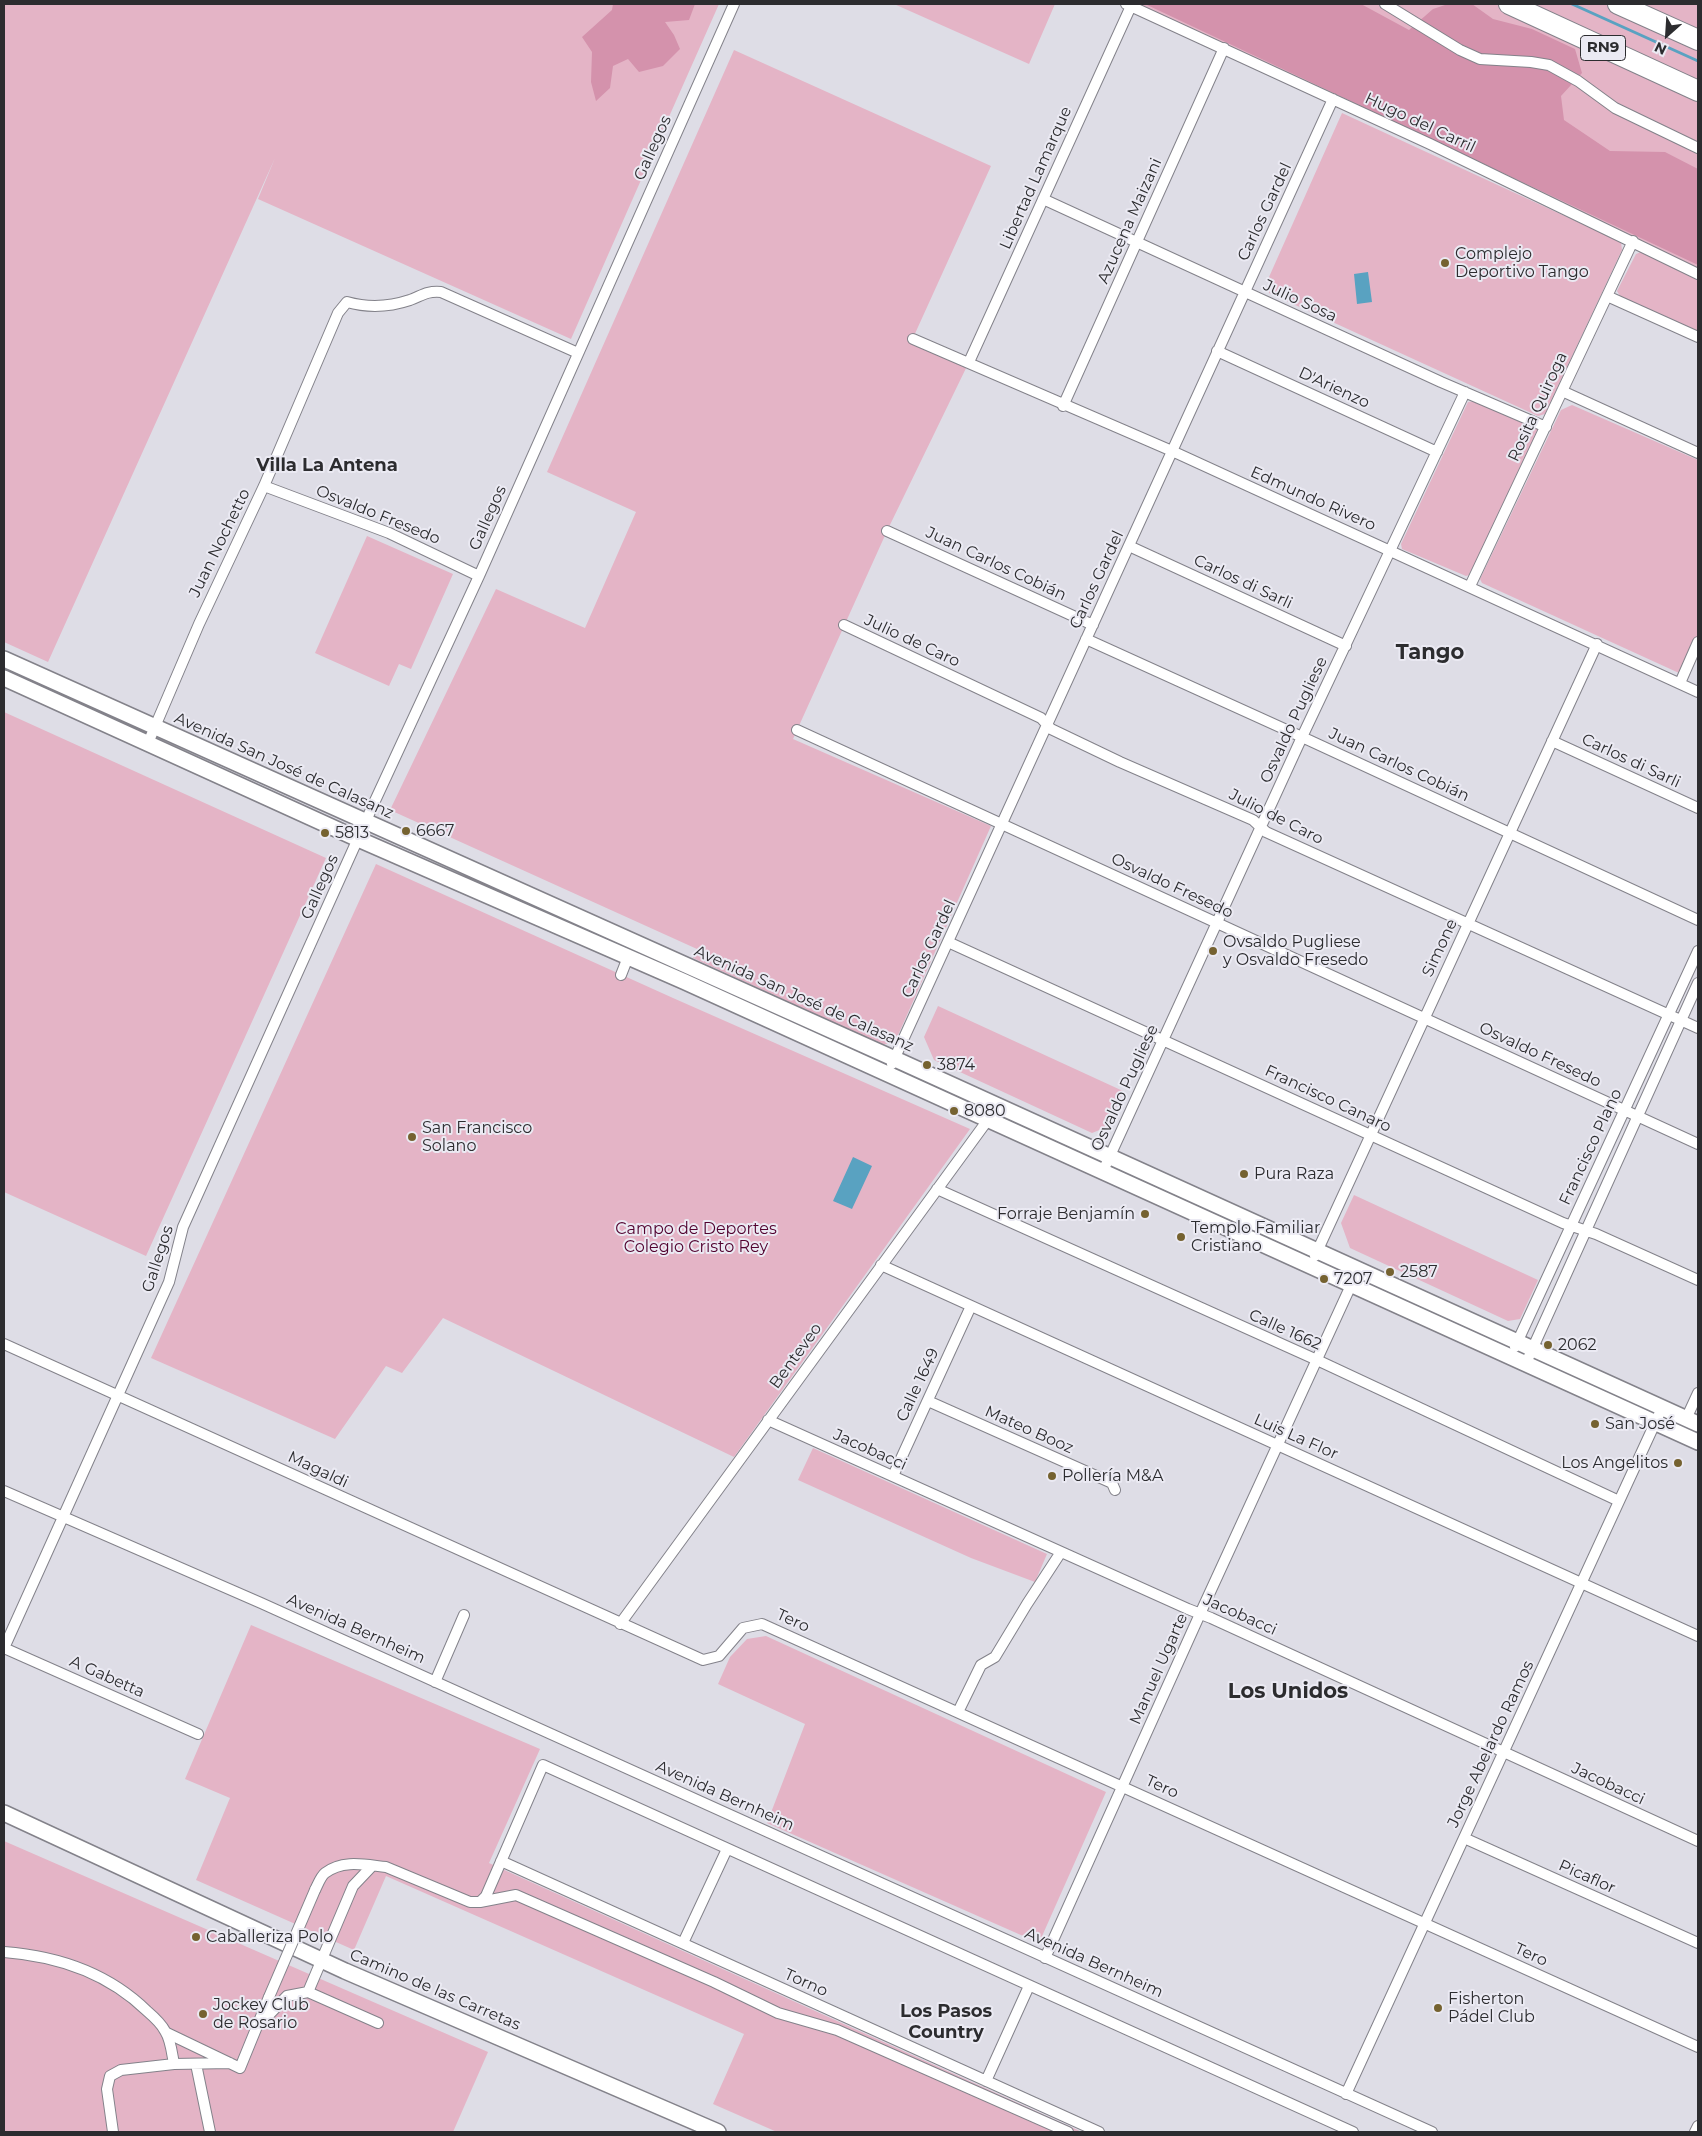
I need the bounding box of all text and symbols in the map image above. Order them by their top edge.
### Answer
north arrow [1642,10,1692,60]
road number: RN9 [1580,36,1626,60]
text: N [1651,38,1669,59]
street label: Hugo del Carril [1362,89,1478,157]
street label: Libertad Lamarque [996,104,1076,252]
street label: Gallegos [630,113,676,183]
street label: Azucena Maizani [1094,155,1166,287]
street label: Carlos Gardel [1234,160,1296,264]
place label: Complejo Deportivo Tango [1455,244,1589,282]
marker: Complejo Deportivo Tango [1439,257,1451,269]
street label: Julio Sosa [1260,276,1340,326]
street label: Rosita Quiroga [1504,349,1572,465]
street label: D'Arienzo [1295,363,1373,413]
district label: Villa La Antena [256,455,398,477]
street label: Edmundo Rivero [1247,463,1379,535]
street label: Osvaldo Fresedo [313,481,443,549]
street label: Gallegos [465,483,511,553]
street label: Juan Nochetto [185,486,255,600]
street label: Juan Carlos Cobián [923,523,1069,605]
street label: Carlos Gardel [1066,528,1128,632]
street label: Carlos di Sarli [1191,551,1295,613]
street label: Julio de Caro [861,610,963,672]
district label: Tango [1396,640,1464,666]
street label: Osvaldo Pugliese [1256,654,1332,786]
street label: Avenida San José de Calasanz [171,709,397,823]
street label: Juan Carlos Cobián [1326,724,1472,806]
street label: Carlos di Sarli [1579,730,1683,792]
street label: Julio de Caro [1226,785,1326,849]
place label: 6667 [416,821,455,841]
place label: 5813 [335,823,369,843]
marker: 6667 [400,825,412,837]
marker: 5813 [319,827,331,839]
street label: Osvaldo Fresedo [1108,849,1236,923]
street label: Gallegos [297,852,343,922]
street label: Carlos Gardel [898,897,960,1001]
street label: Simone [1418,916,1462,980]
place label: Ovsaldo Pugliese y Osvaldo Fresedo [1223,932,1368,970]
street label: Avenida San José de Calasanz [691,942,917,1056]
marker: Ovsaldo Pugliese y Osvaldo Fresedo [1207,945,1219,957]
street label: Osvaldo Fresedo [1476,1018,1604,1092]
street label: Osvaldo Pugliese [1087,1022,1163,1154]
place label: 3874 [937,1055,975,1075]
marker: 3874 [921,1059,933,1071]
street label: Francisco Canaro [1262,1061,1394,1137]
street label: Francisco Plano [1556,1086,1626,1208]
place label: 8080 [964,1101,1006,1121]
marker: 8080 [948,1105,960,1117]
place label: San Francisco Solano [422,1118,532,1156]
marker: San Francisco Solano [406,1131,418,1143]
place label: Pura Raza [1254,1164,1334,1184]
marker: Pura Raza [1238,1168,1250,1180]
place label: Forraje Benjamín [997,1204,1135,1224]
marker: Forraje Benjamín [1139,1208,1151,1220]
place label: Templo Familiar Cristiano [1191,1218,1320,1256]
park label: Campo de Deportes Colegio Cristo Rey [615,1219,777,1257]
street label: Gallegos [138,1223,178,1295]
marker: Templo Familiar Cristiano [1175,1231,1187,1243]
place label: 2587 [1400,1262,1438,1282]
marker: 2587 [1384,1266,1396,1278]
place label: 7207 [1334,1269,1372,1289]
marker: 7207 [1318,1273,1330,1285]
street label: Calle 1662 [1246,1305,1324,1355]
street label: Benteveo [766,1319,826,1393]
place label: 2062 [1558,1335,1596,1355]
marker: 2062 [1542,1339,1554,1351]
street label: Calle 1649 [893,1345,943,1425]
street label: Mateo Booz [982,1402,1076,1458]
street label: Luis La Flor [1251,1410,1341,1464]
place label: San José [1605,1414,1675,1434]
marker: San José [1589,1418,1601,1430]
street label: Jacobacci [830,1425,910,1475]
street label: Magaldi [285,1448,351,1492]
place label: Los Angelitos [1561,1453,1668,1473]
marker: Los Angelitos [1672,1457,1684,1469]
place label: Pollería M&A [1062,1466,1164,1486]
marker: Pollería M&A [1046,1470,1058,1482]
street label: Avenida Bernheim [284,1590,428,1668]
street label: Jacobacci [1200,1590,1280,1640]
street label: Tero [773,1605,813,1637]
street label: Manuel Ugarte [1126,1610,1192,1728]
street label: A Gabetta [67,1652,147,1702]
street label: Jorge Abelardo Ramos [1444,1658,1538,1830]
district label: Los Unidos [1228,1679,1348,1705]
street label: Avenida Bernheim [653,1757,797,1835]
street label: Jacobacci [1568,1759,1648,1809]
street label: Tero [1142,1771,1182,1803]
street label: Picaflor [1555,1856,1619,1898]
street label: Avenida Bernheim [1022,1924,1166,2002]
place label: Caballeriza Polo [206,1927,333,1947]
marker: Caballeriza Polo [190,1931,202,1943]
street label: Tero [1511,1939,1551,1971]
street label: Camino de las Carretas [347,1945,523,2035]
street label: Torno [781,1965,831,2001]
place label: Fisherton Pádel Club [1448,1989,1535,2027]
place label: Jockey Club de Rosario [213,1995,309,2033]
district label: Los Pasos Country [900,2001,992,2044]
marker: Fisherton Pádel Club [1432,2002,1444,2014]
marker: Jockey Club de Rosario [197,2008,209,2020]

